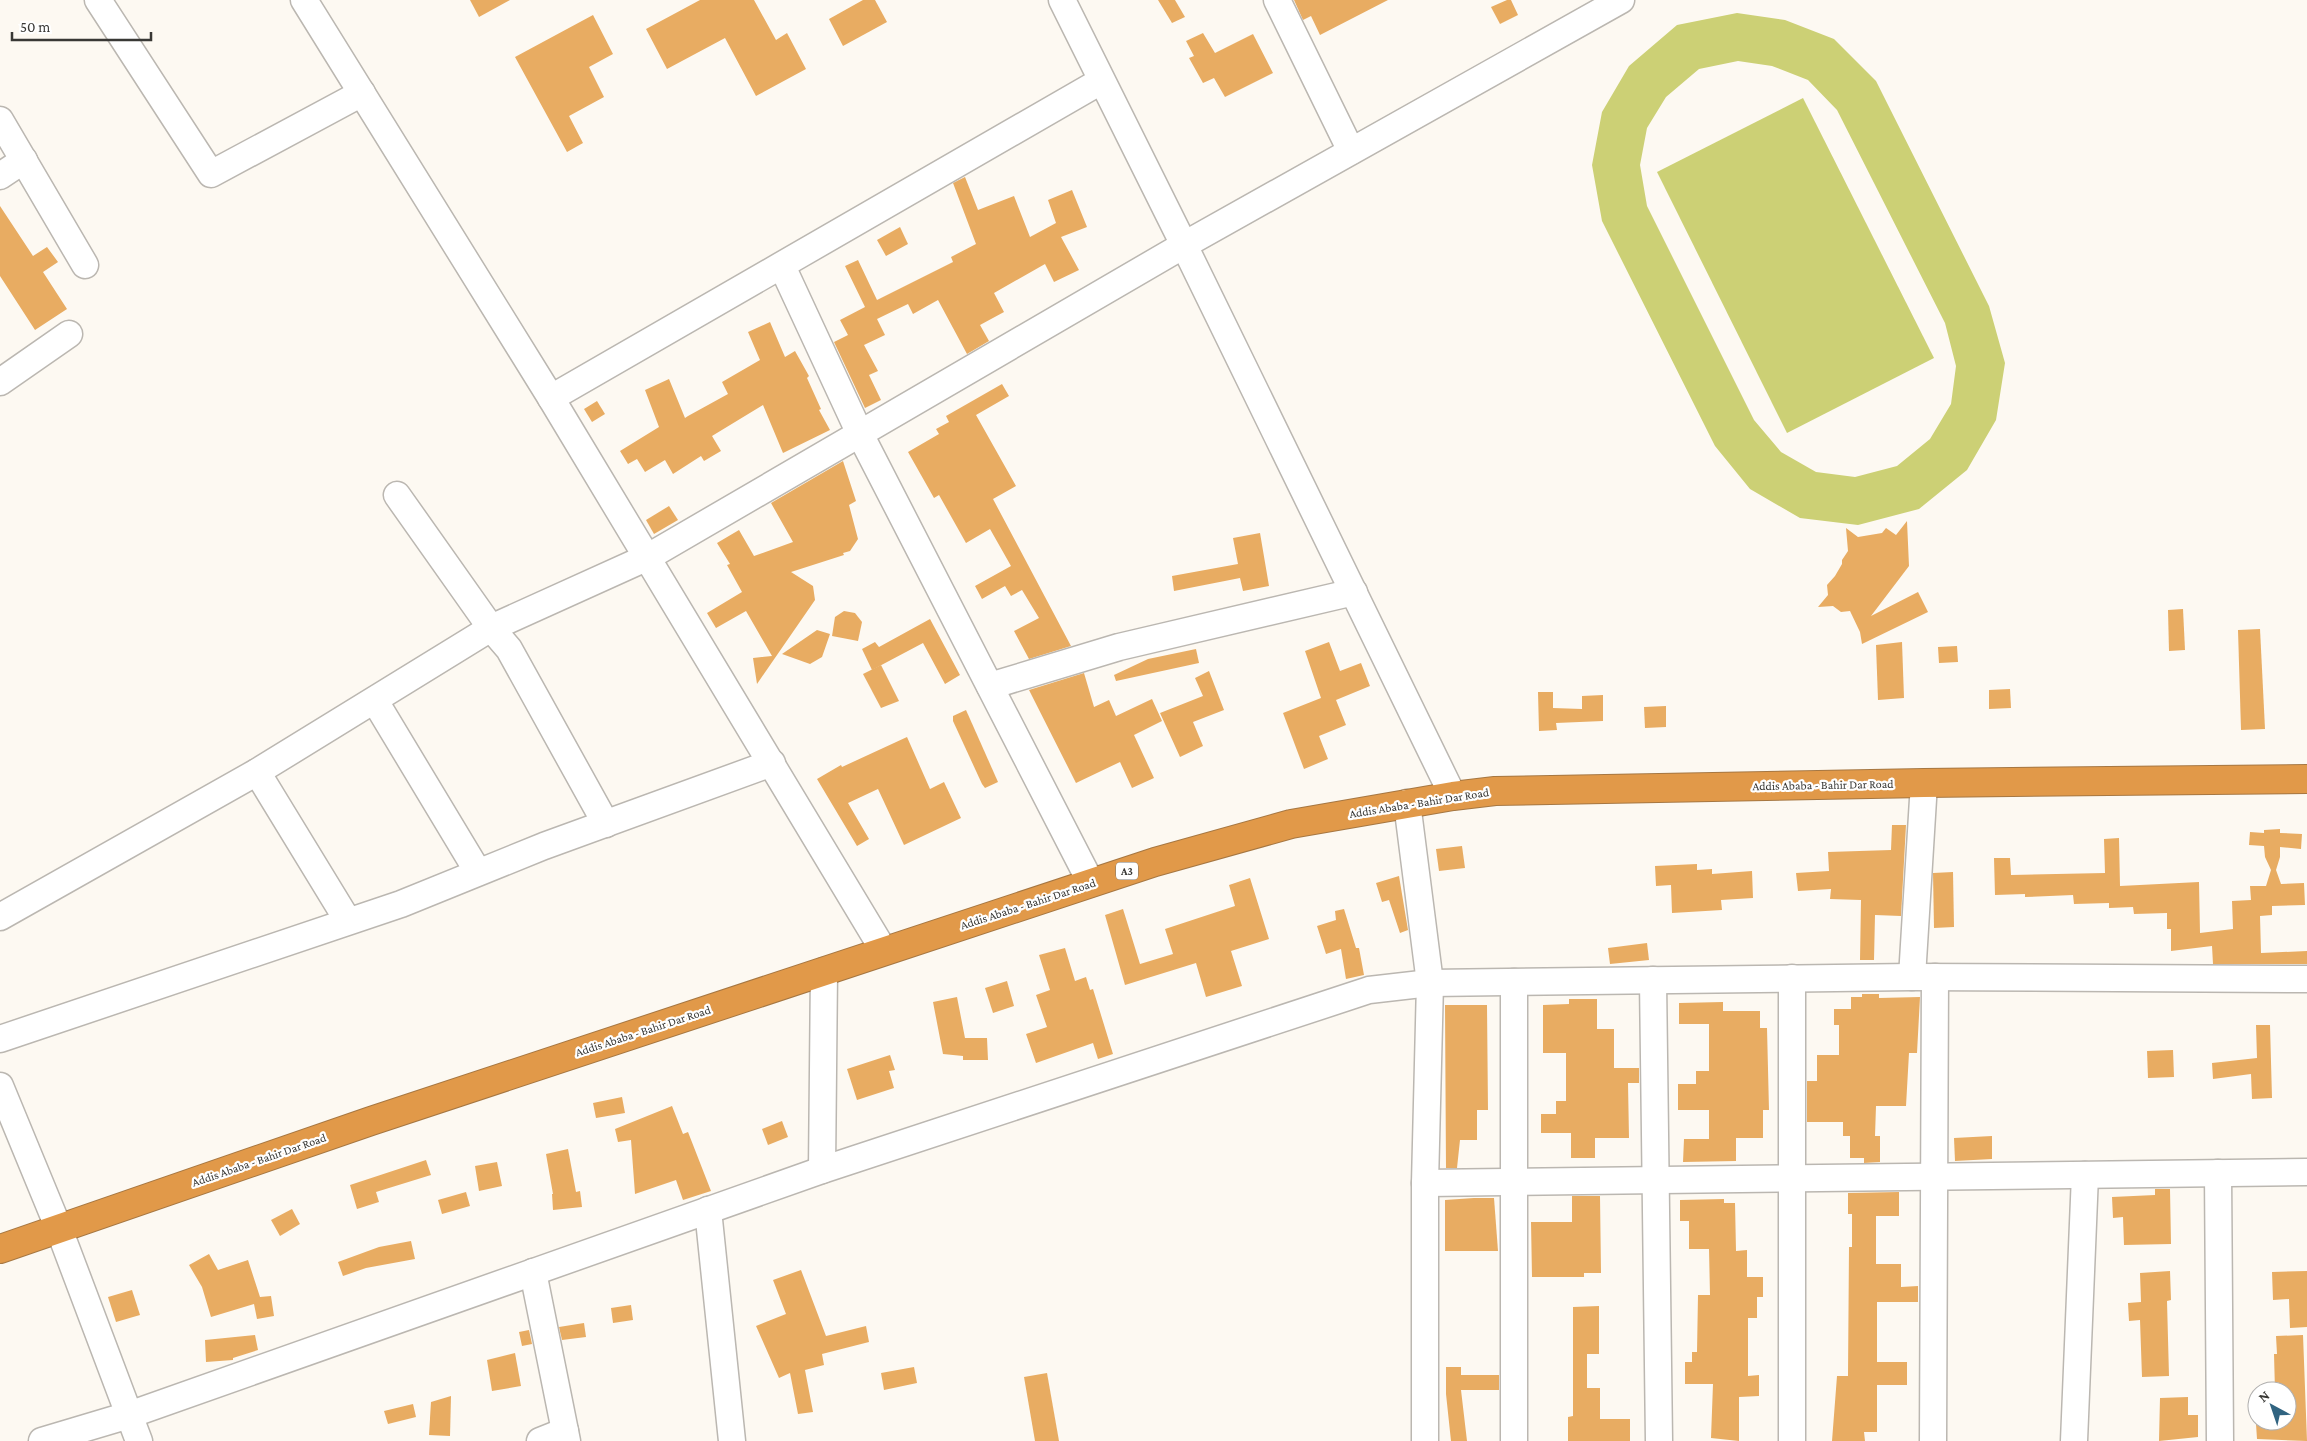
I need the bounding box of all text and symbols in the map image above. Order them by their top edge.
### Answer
scale bar [12,10,151,42]
text: 50 m [20,19,50,35]
street label: Addis Ababa - Bahir Dar Road [1752,777,1894,793]
street label: Addis Ababa - Bahir Dar Road [1348,785,1491,821]
road number: A3 [1116,862,1138,879]
street label: Addis Ababa - Bahir Dar Road [959,875,1098,932]
street label: Addis Ababa - Bahir Dar Road [574,1002,713,1059]
street label: Addis Ababa - Bahir Dar Road [190,1130,329,1190]
north arrow [2247,1381,2297,1431]
text: N [2255,1387,2273,1405]

